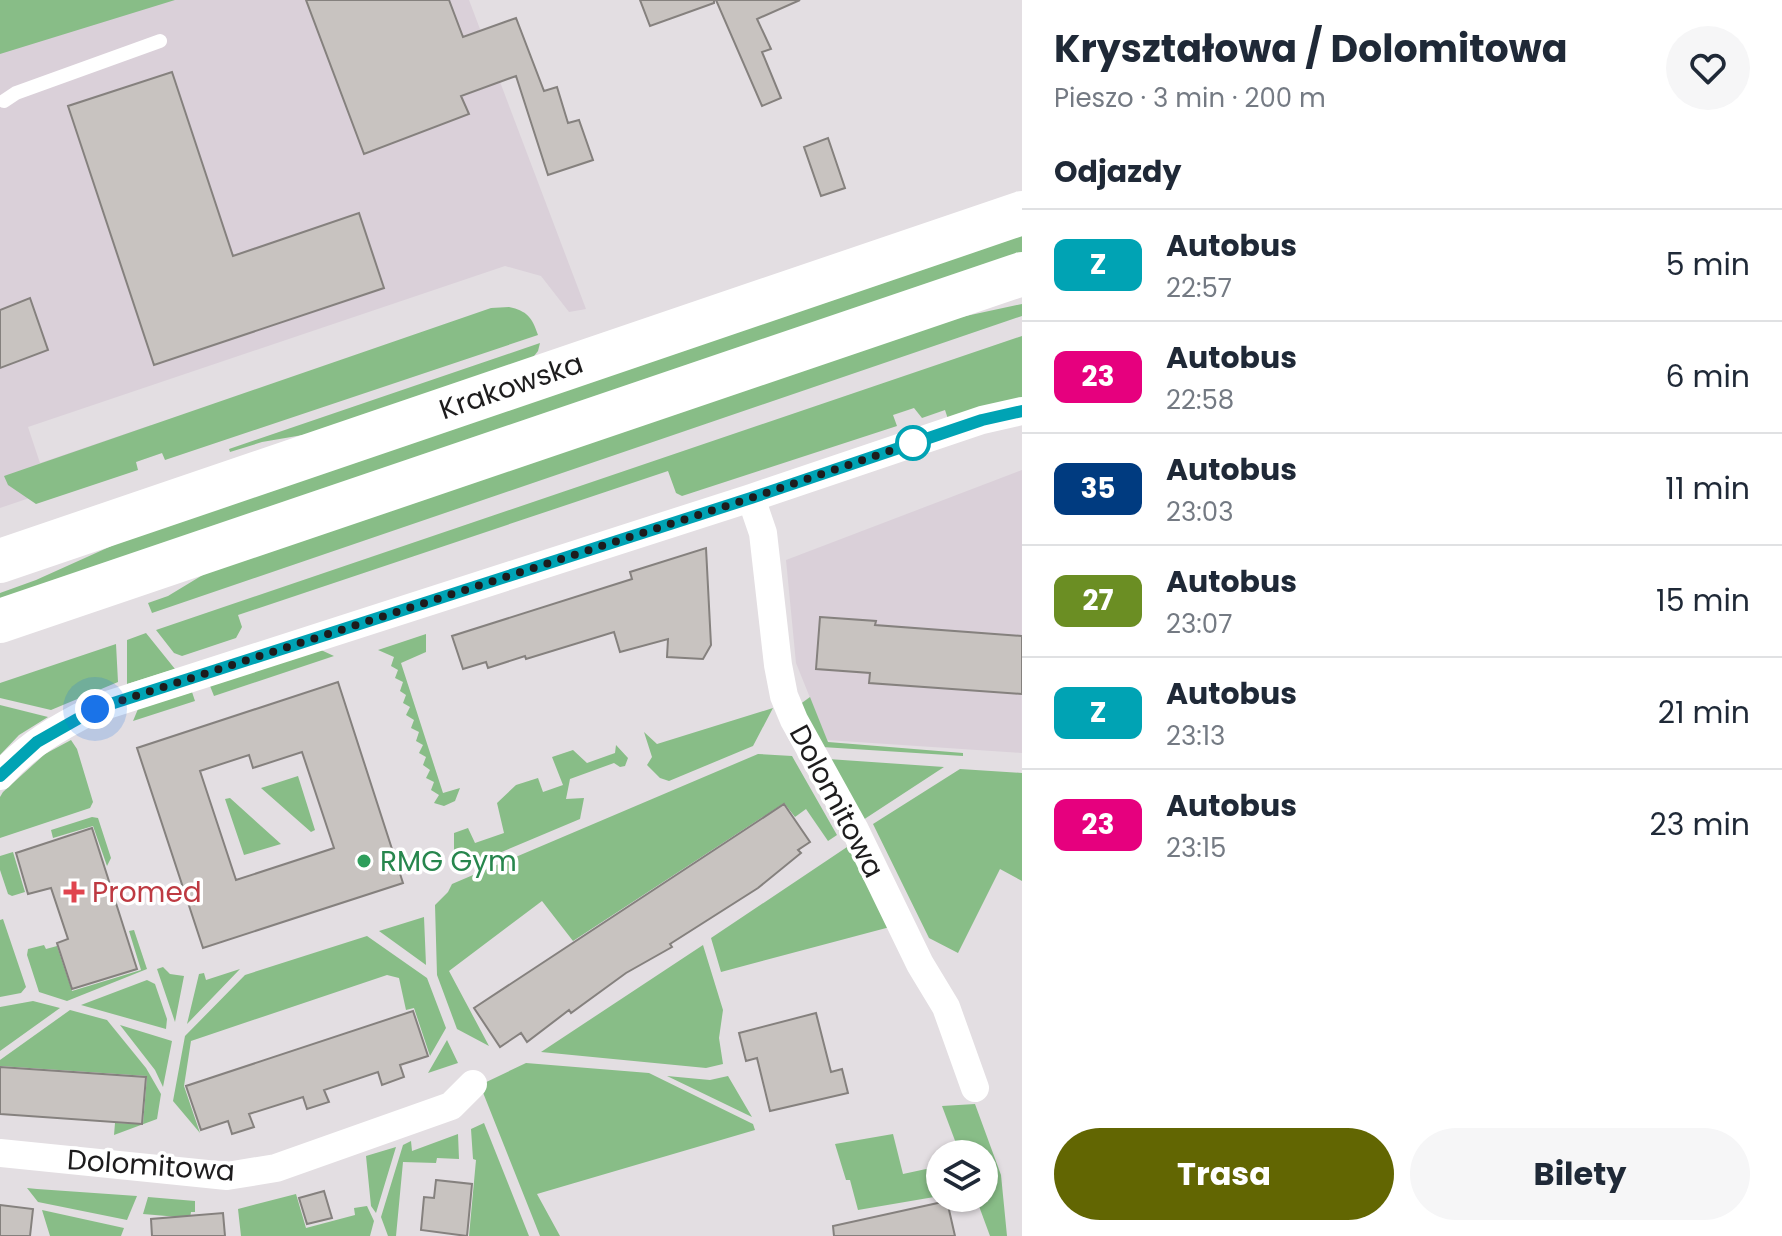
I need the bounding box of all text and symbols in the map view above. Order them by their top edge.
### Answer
text: Kryształowa / Dolomitowa [1054,22,1568,75]
button: heart [1666,26,1750,110]
text: Pieszo · 3 min · 200 m [1054,80,1326,116]
text: Odjazdy [1054,150,1181,193]
text: Autobus [1166,224,1297,267]
text: 5 min [1666,243,1750,286]
text: Z [1090,245,1106,284]
text: 22:57 [1166,270,1232,306]
text: Autobus [1166,336,1297,379]
street label: Krakowska [434,344,588,429]
text: 6 min [1665,355,1750,398]
text: 23 [1082,357,1114,396]
text: 22:58 [1166,382,1234,418]
unlabelled marker [896,426,930,460]
text: Autobus [1166,448,1297,491]
text: 11 min [1665,467,1750,510]
text: 35 [1080,469,1116,508]
text: 23:03 [1166,494,1233,530]
text: Autobus [1166,560,1297,603]
text: 15 min [1656,579,1750,622]
text: 27 [1083,581,1113,620]
text: 23:07 [1166,606,1232,642]
text: Autobus [1166,672,1297,715]
your location [75,689,115,729]
text: 21 min [1658,691,1750,734]
text: Z [1090,693,1106,732]
street label: Dolomitowa [780,718,893,885]
text: 23:13 [1166,718,1225,754]
text: Autobus [1166,784,1297,827]
text: 23 min [1650,803,1750,846]
text: 23 [1082,805,1114,844]
text: 23:15 [1166,830,1226,866]
place label: RMG Gym [380,842,517,881]
marker: RMG Gym [355,852,373,870]
place label: Promed [92,873,202,912]
marker: Promed [63,881,85,903]
button: Trasa [1054,1128,1394,1220]
button: Bilety [1410,1128,1750,1220]
street label: Dolomitowa [66,1140,236,1191]
map controls [926,1140,998,1212]
button: layers [926,1140,998,1212]

